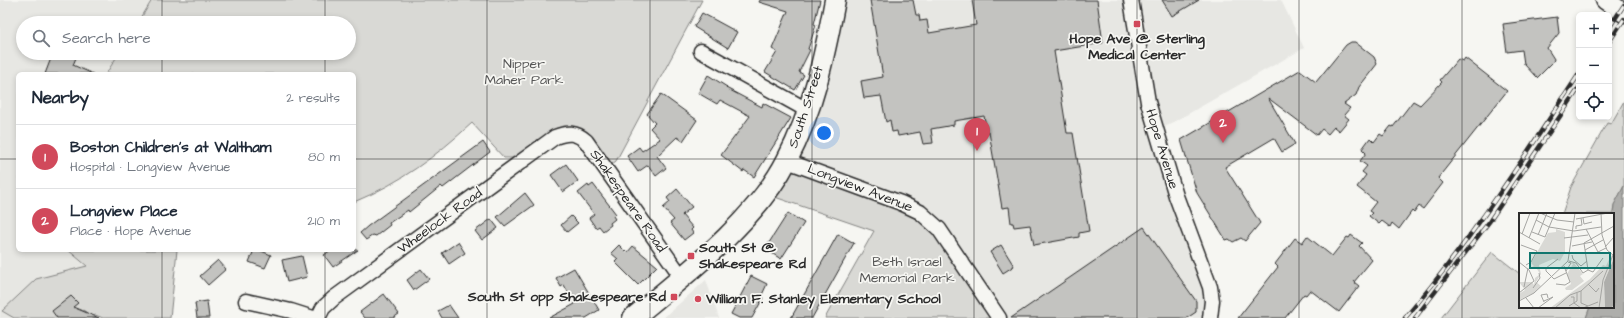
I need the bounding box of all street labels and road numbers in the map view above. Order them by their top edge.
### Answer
street label: South Street [783,63,829,151]
street label: Hope Avenue [1140,106,1184,192]
street label: Shakespeare Road [585,145,671,257]
street label: Longview Avenue [805,159,916,217]
street label: Wheelock Road [393,183,487,259]

